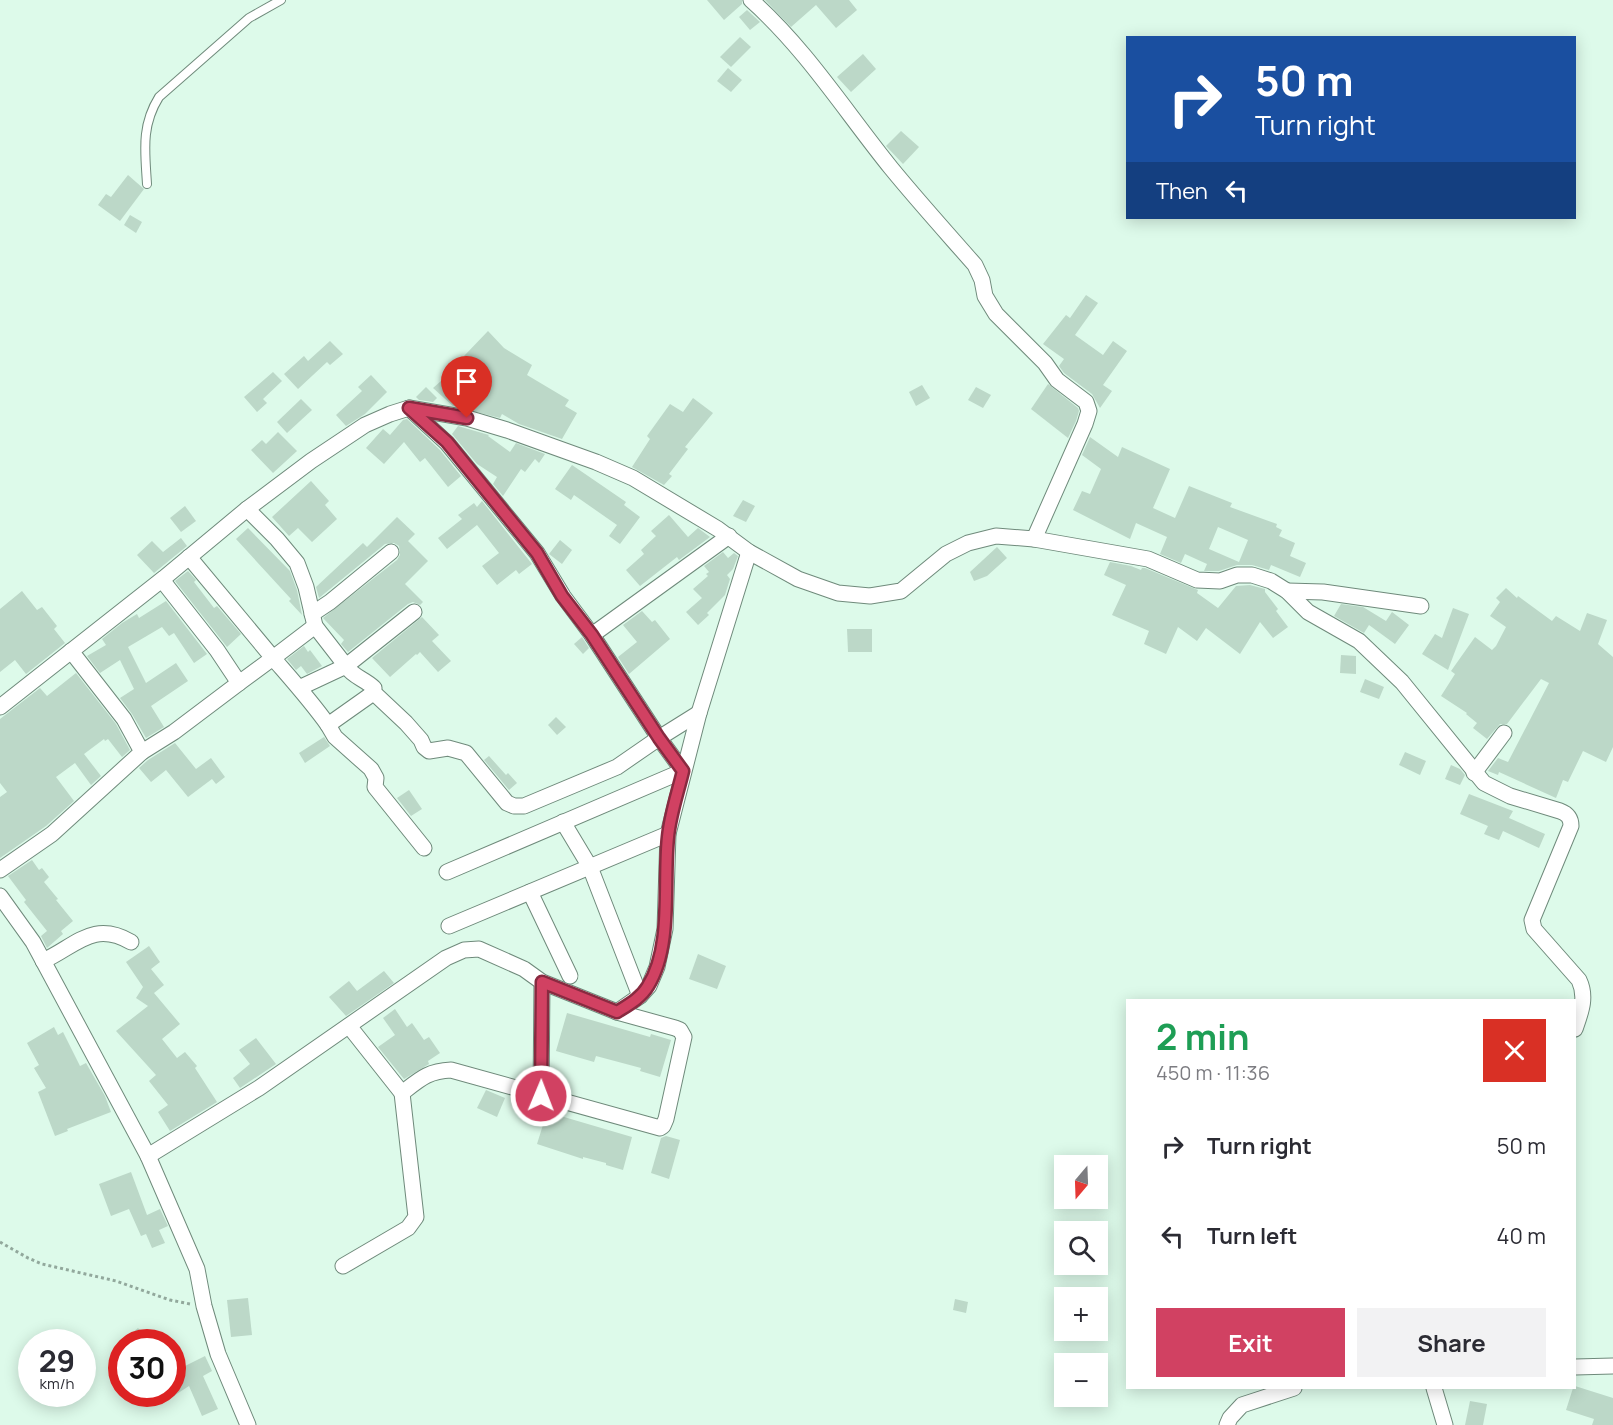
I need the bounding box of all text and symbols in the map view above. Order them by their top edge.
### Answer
text: 50 m [1255,51,1353,109]
icon: right [1156,60,1234,138]
text: Turn right [1255,106,1376,143]
icon: left [1220,174,1253,207]
text: Then [1156,176,1208,206]
pin [441,356,492,418]
icon: arrive [450,365,483,398]
text: 2 min [1156,1012,1250,1061]
button: close [1483,1019,1546,1082]
text: 450 m · 11:36 [1156,1059,1270,1086]
position arrow [509,1064,573,1128]
icon: right [1156,1130,1189,1163]
text: Turn right [1207,1131,1312,1161]
text: 50 m [1497,1131,1546,1161]
north arrow [1054,1155,1108,1209]
map controls [1054,1155,1108,1407]
icon: left [1156,1220,1189,1253]
button: search [1054,1221,1108,1275]
text: Turn left [1207,1221,1297,1251]
text: 40 m [1497,1221,1546,1251]
button: + [1054,1287,1108,1341]
button: Exit [1156,1308,1345,1377]
button: Share [1357,1308,1546,1377]
speed limit sign: 30 [108,1329,186,1407]
text: 29 [39,1340,75,1381]
button: − [1054,1353,1108,1407]
text: km/h [40,1373,74,1394]

